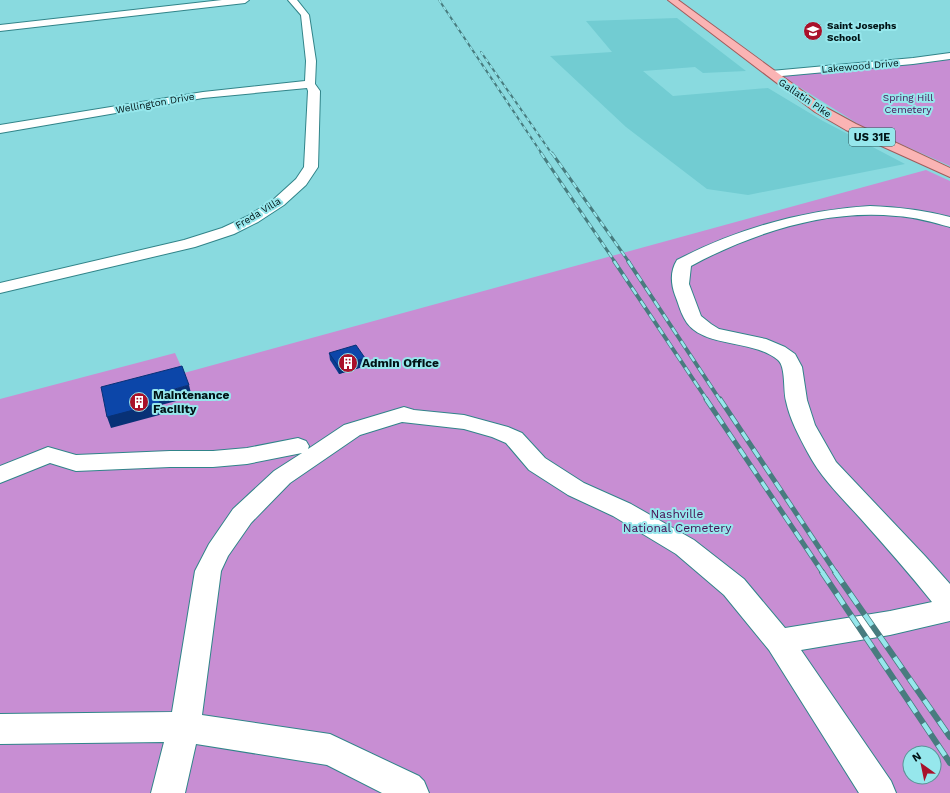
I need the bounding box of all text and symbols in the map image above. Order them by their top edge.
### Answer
school or university icon: Saint Josephs School [802,20,824,42]
place label: Saint Josephs School [827,20,897,43]
street label: Lakewood Drive [821,57,899,75]
street label: Gallatin Pike [777,76,834,120]
street label: Wellington Drive [115,91,196,115]
park label: Spring Hill Cemetery [883,92,933,115]
road number: US 31E [849,128,895,146]
street label: Freda Villa [233,195,283,231]
building icon: Admin Office [337,352,359,374]
place label: Admin Office [362,356,439,370]
place label: Maintenance Facility [153,388,230,416]
building icon: Maintenance Facility [128,391,150,413]
park label: Nashville National Cemetery [623,507,732,535]
north arrow [902,745,942,785]
text: N [910,749,924,765]

